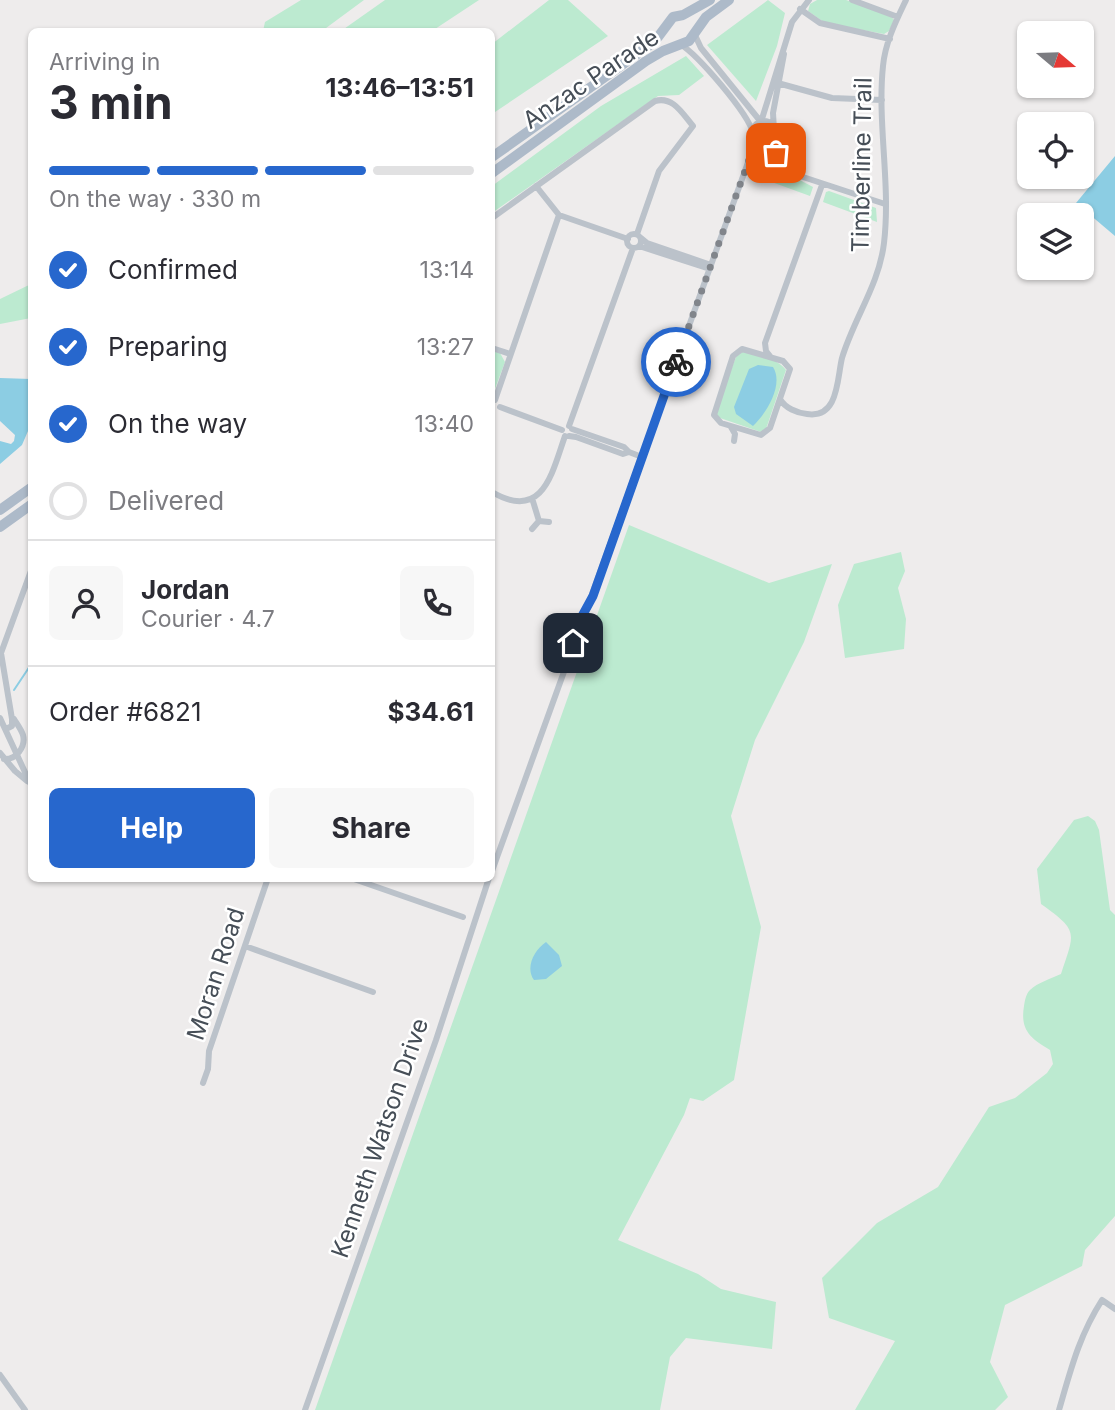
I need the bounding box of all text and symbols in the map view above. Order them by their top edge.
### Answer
north arrow [1017,21,1094,98]
map controls [1017,21,1094,280]
street label: Anzac Parade [517,22,664,135]
text: Arriving in [49,48,160,76]
text: 13:46–13:51 [325,72,474,103]
text: 3 min [49,74,173,130]
street label: Timberline Trail [845,77,878,253]
button: locate [1017,112,1094,189]
pin [746,123,806,183]
icon: bag [757,134,795,172]
text: On the way · 330 m [49,185,261,213]
button: layers [1017,203,1094,280]
icon: check [49,251,87,289]
text: Confirmed [108,254,238,285]
text: 13:14 [420,256,474,284]
courier [641,327,711,397]
icon: check [49,328,87,366]
text: Preparing [108,331,228,362]
text: 13:27 [417,333,474,361]
icon: bike [657,343,695,381]
icon: check [49,405,87,443]
text: On the way [108,408,247,439]
text: 13:40 [414,410,474,438]
text: Delivered [108,485,224,516]
button: person [49,566,123,640]
button: phone [400,566,474,640]
text: Jordan [141,574,230,605]
text: Courier · 4.7 [141,605,275,633]
pin [543,613,603,673]
icon: home [554,624,592,662]
text: Order #6821 [49,696,202,727]
text: $34.61 [387,696,474,727]
button: Help [49,788,255,868]
button: Share [269,788,474,868]
street label: Moran Road [181,904,251,1044]
street label: Kenneth Watson Drive [325,1014,434,1261]

